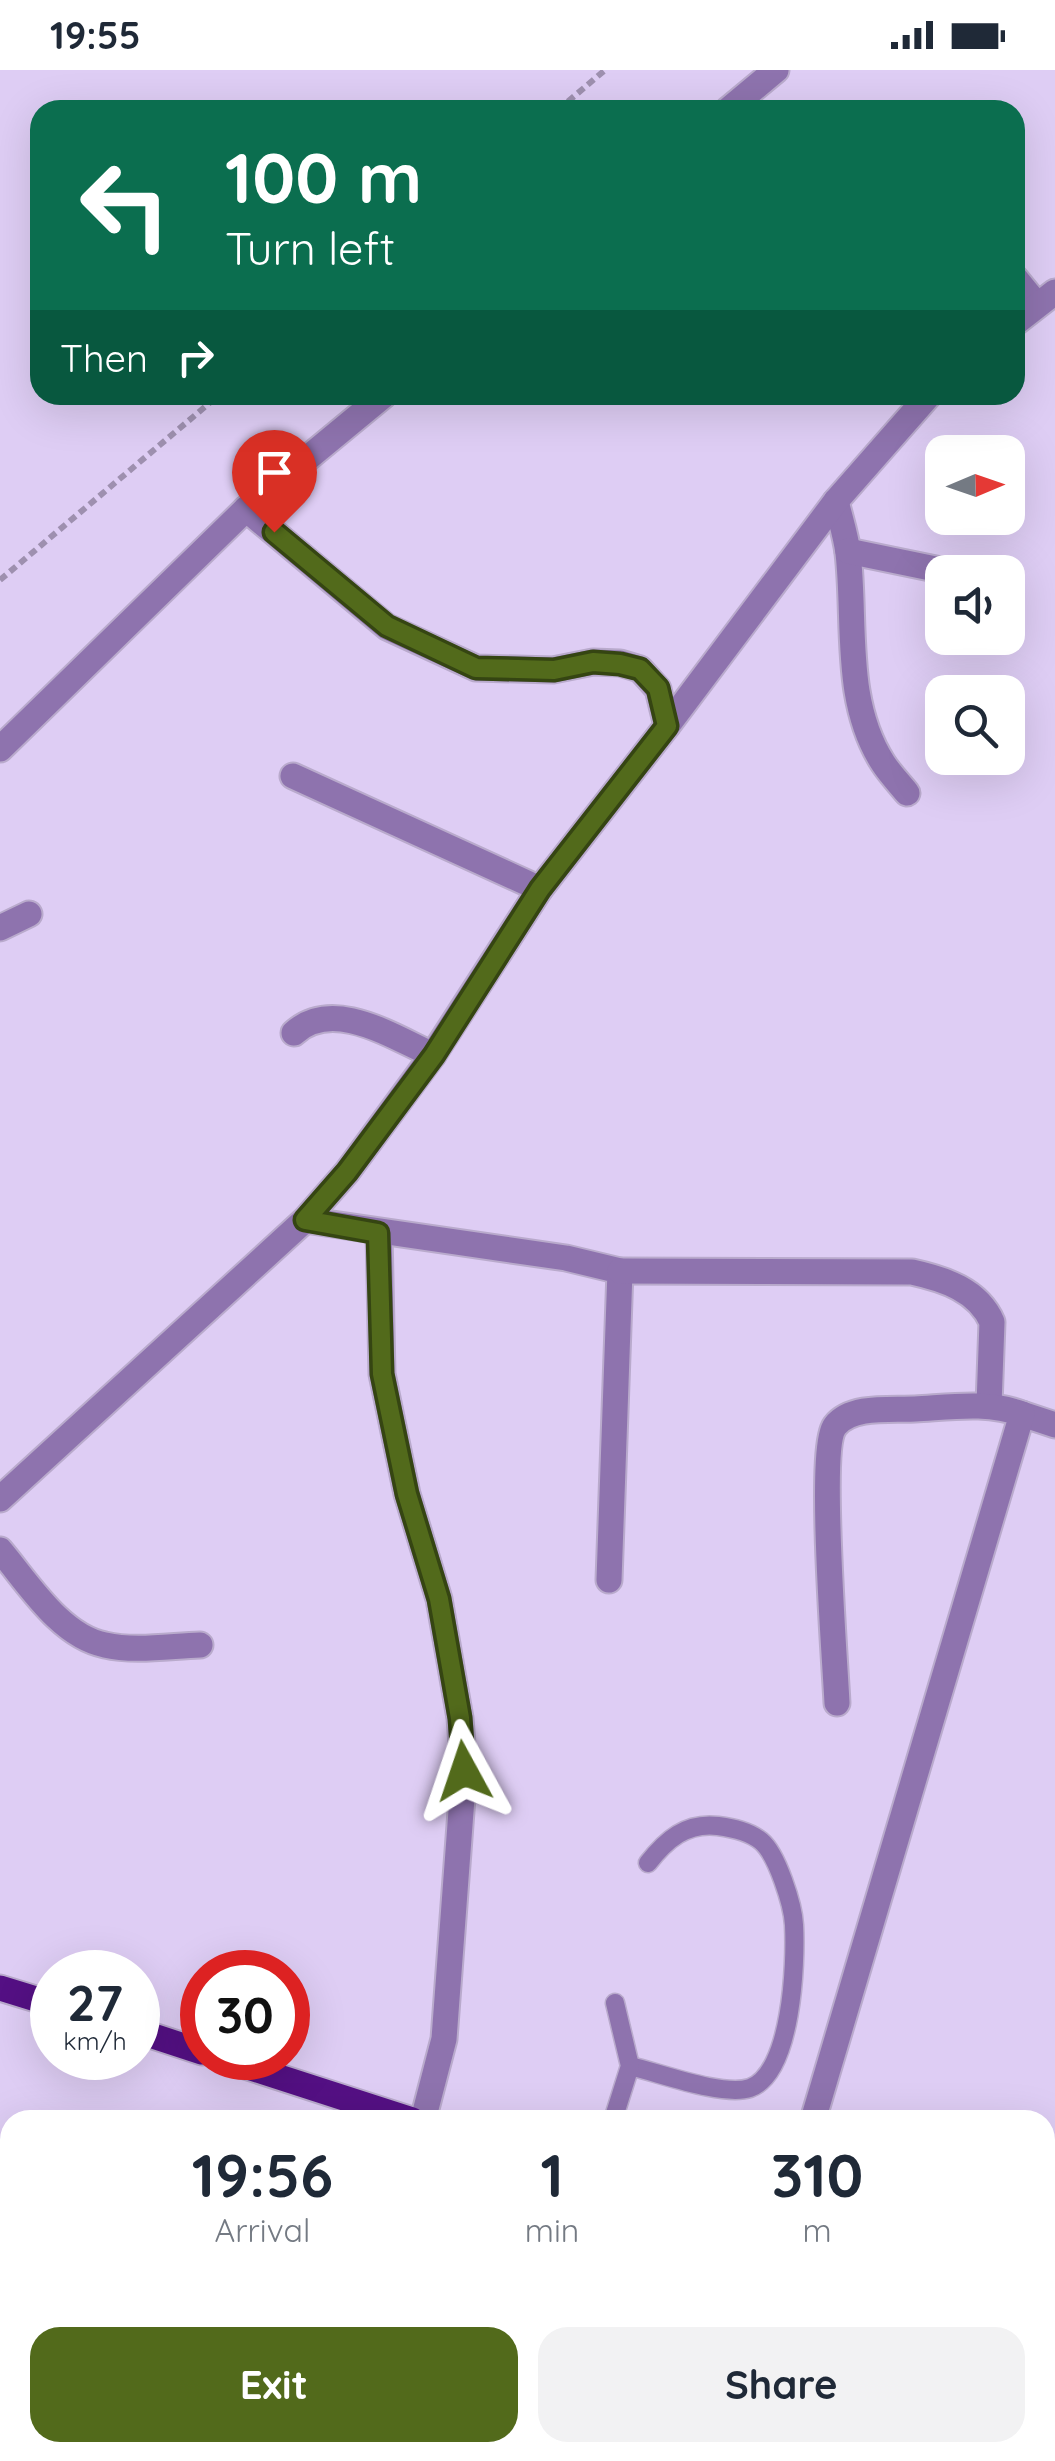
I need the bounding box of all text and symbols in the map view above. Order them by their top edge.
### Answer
text: 19:55 [50,11,141,59]
text: 100 m [225,133,422,221]
icon: left [60,140,190,270]
text: Turn left [225,220,395,276]
icon: right [168,330,223,385]
text: Then [60,334,148,382]
pin [232,430,317,533]
north arrow [925,435,1025,535]
map controls [925,435,1025,775]
icon: arrive [247,445,302,500]
button: sound [925,555,1025,655]
button: search [925,675,1025,775]
position arrow [412,1719,516,1823]
speed limit sign: 30 [180,1950,310,2080]
text: 27 [67,1971,123,2034]
text: km/h [63,2025,127,2056]
text: 19:56 [192,2137,333,2212]
text: 1 [540,2137,564,2212]
text: 310 [771,2137,863,2212]
text: Arrival [214,2210,310,2250]
text: min [525,2210,579,2250]
text: m [803,2210,832,2250]
button: Exit [30,2327,518,2442]
button: Share [538,2327,1025,2442]

